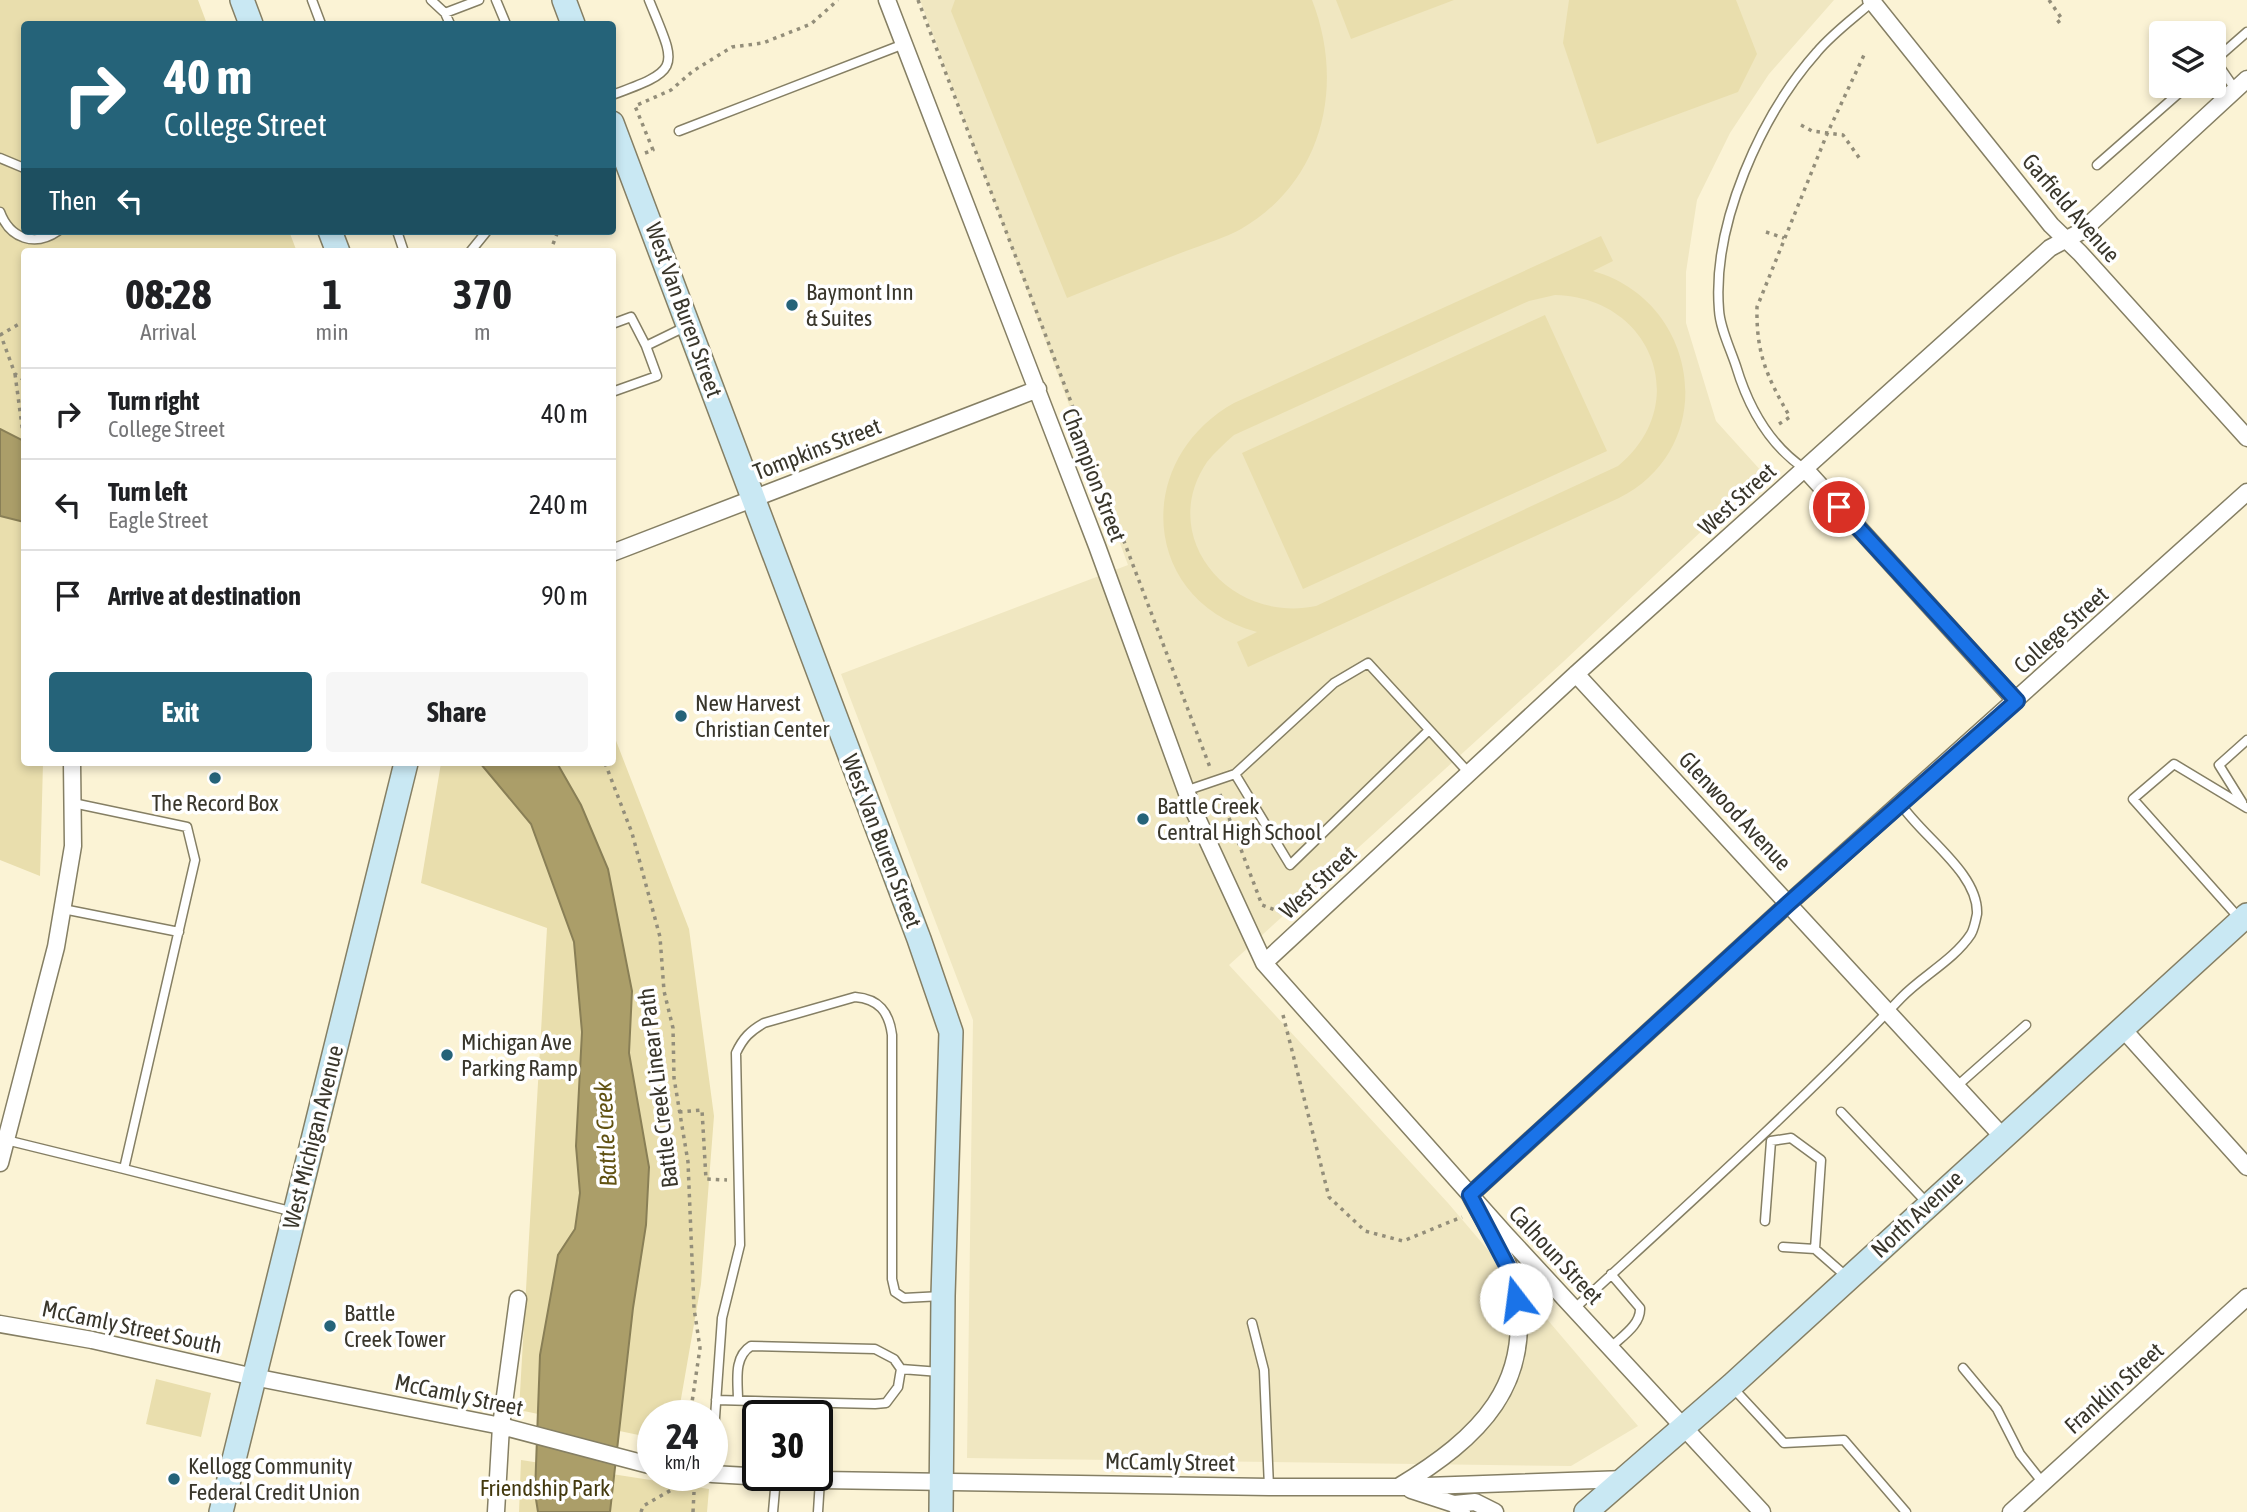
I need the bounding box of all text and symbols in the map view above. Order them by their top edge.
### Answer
map controls [2149,21,2226,98]
button: layers [2149,21,2226,98]
text: 40 m [164,48,252,104]
icon: right [49,49,140,140]
text: College Street [164,106,327,143]
street label: Garfield Avenue [2017,148,2125,268]
icon: left [111,182,149,220]
text: Then [49,186,97,216]
street label: West Van Buren Street [640,219,728,401]
text: 08:28 [125,270,212,318]
text: 1 [322,270,342,318]
text: 370 [453,270,512,318]
place label: Baymont Inn & Suites [806,279,914,331]
marker: Baymont Inn & Suites [784,297,800,313]
text: Arrival [140,319,196,345]
text: min [316,319,349,345]
text: m [474,319,491,345]
text: Turn right [108,386,199,416]
icon: right [49,395,87,433]
text: 40 m [541,399,588,429]
street label: Champion Street [1057,405,1131,545]
street label: Tompkins Street [750,413,884,485]
text: College Street [108,416,225,442]
street label: West Street [1693,458,1781,540]
text: Turn left [108,477,188,507]
pin [1809,477,1869,537]
icon: left [49,486,87,524]
icon: arrive [1820,488,1858,526]
text: 240 m [529,490,588,520]
text: Eagle Street [108,507,208,533]
icon: arrive [49,577,87,615]
text: Arrive at destination [108,581,301,611]
text: 90 m [541,581,588,611]
street label: College Street [2009,581,2113,679]
button: Exit [49,672,312,752]
button: Share [326,672,588,752]
place label: New Harvest Christian Center [695,690,830,742]
marker: New Harvest Christian Center [673,708,689,724]
street label: Glenwood Avenue [1673,746,1797,876]
street label: West Van Buren Street [837,750,927,932]
marker: The Record Box [207,770,223,786]
place label: The Record Box [151,790,279,816]
place label: Battle Creek Central High School [1157,793,1322,845]
marker: Battle Creek Central High School [1135,811,1151,827]
street label: West Street [1274,840,1362,924]
street label: Battle Creek Linear Path [633,987,683,1189]
place label: Michigan Ave Parking Ramp [461,1029,578,1081]
street label: West Michigan Avenue [278,1043,348,1231]
marker: Michigan Ave Parking Ramp [439,1047,455,1063]
water label: Battle Creek [589,1080,622,1187]
street label: North Avenue [1866,1165,1968,1263]
street label: Calhoun Street [1504,1200,1608,1310]
position arrow [1479,1262,1553,1336]
street label: McCamly Street South [40,1295,224,1359]
place label: Battle Creek Tower [344,1300,446,1352]
marker: Battle Creek Tower [322,1318,338,1334]
street label: Franklin Street [2059,1337,2169,1439]
street label: McCamly Street [392,1369,526,1421]
speed limit sign: 30 [742,1400,833,1491]
text: 24 [666,1416,699,1456]
street label: McCamly Street [1105,1448,1235,1476]
text: km/h [665,1452,700,1473]
place label: Kellogg Community Federal Credit Union [188,1453,360,1505]
marker: Kellogg Community Federal Credit Union [166,1471,182,1487]
park label: Friendship Park [480,1475,610,1501]

